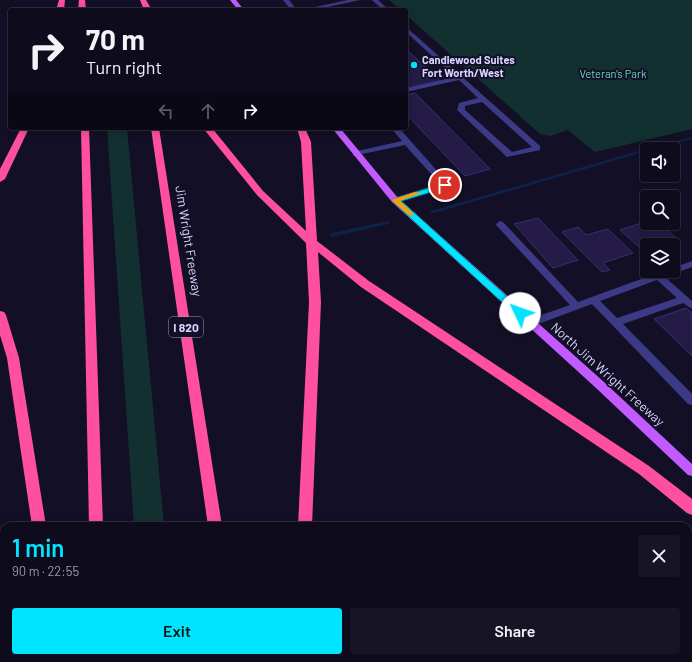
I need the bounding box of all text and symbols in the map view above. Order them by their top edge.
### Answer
text: 70 m [86,22,145,56]
icon: right [20,24,72,76]
place label: Candlewood Suites Fort Worth/West [422,53,515,79]
text: Turn right [86,56,162,78]
marker: Candlewood Suites Fort Worth/West [409,60,419,70]
park label: Veteran's Park [580,67,647,80]
icon: left [155,100,177,122]
icon: ahead [197,100,219,122]
icon: right [239,100,261,122]
map controls [640,142,680,278]
button: sound [640,142,680,182]
pin [428,168,462,202]
icon: arrive [434,174,456,196]
street label: Jim Wright Freeway [172,184,206,298]
button: search [640,190,680,230]
button: layers [640,238,680,278]
position arrow [499,292,541,334]
road number: I 820 [169,317,203,337]
street label: North Jim Wright Freeway [548,319,668,429]
text: 1 min [12,533,64,562]
button: close [638,535,680,577]
text: 90 m · 22:55 [12,563,79,579]
button: Exit [12,608,342,654]
button: Share [350,608,680,654]

